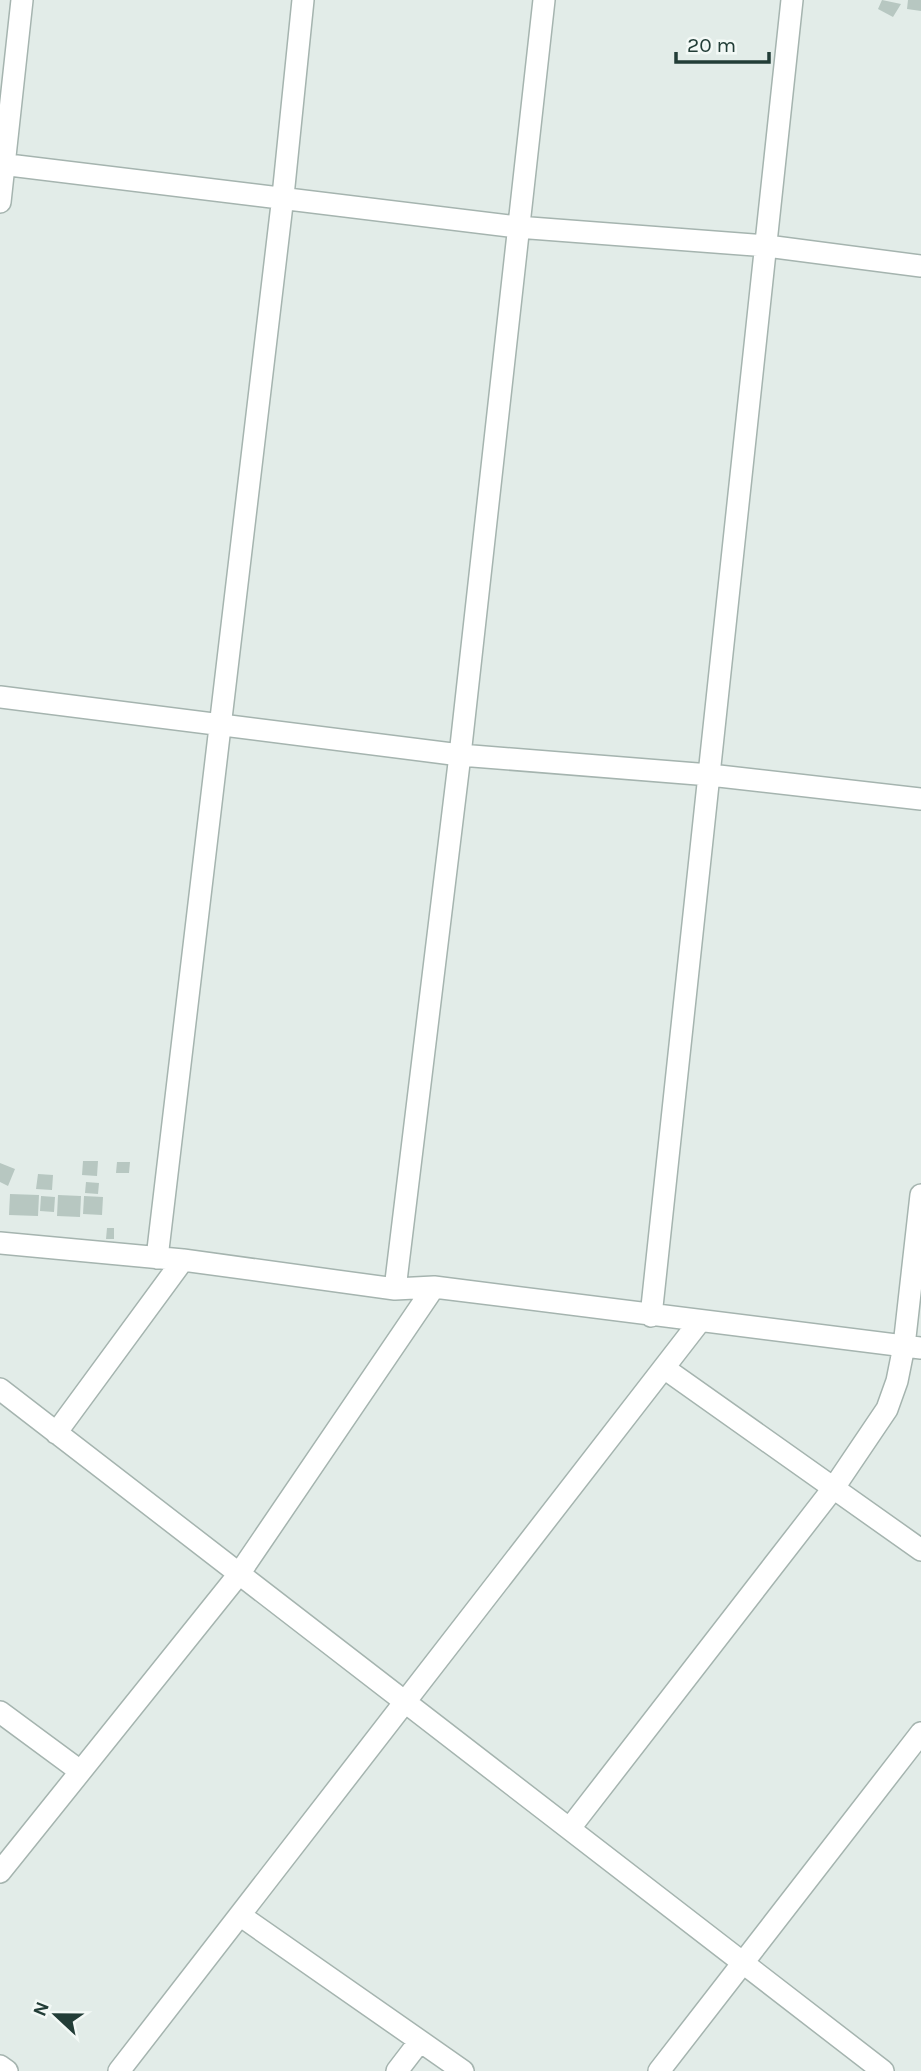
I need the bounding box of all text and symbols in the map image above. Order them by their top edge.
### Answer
scale bar [676,21,769,65]
text: 20 m [687,33,736,57]
north arrow [21,1980,91,2050]
text: N [28,1999,54,2019]

